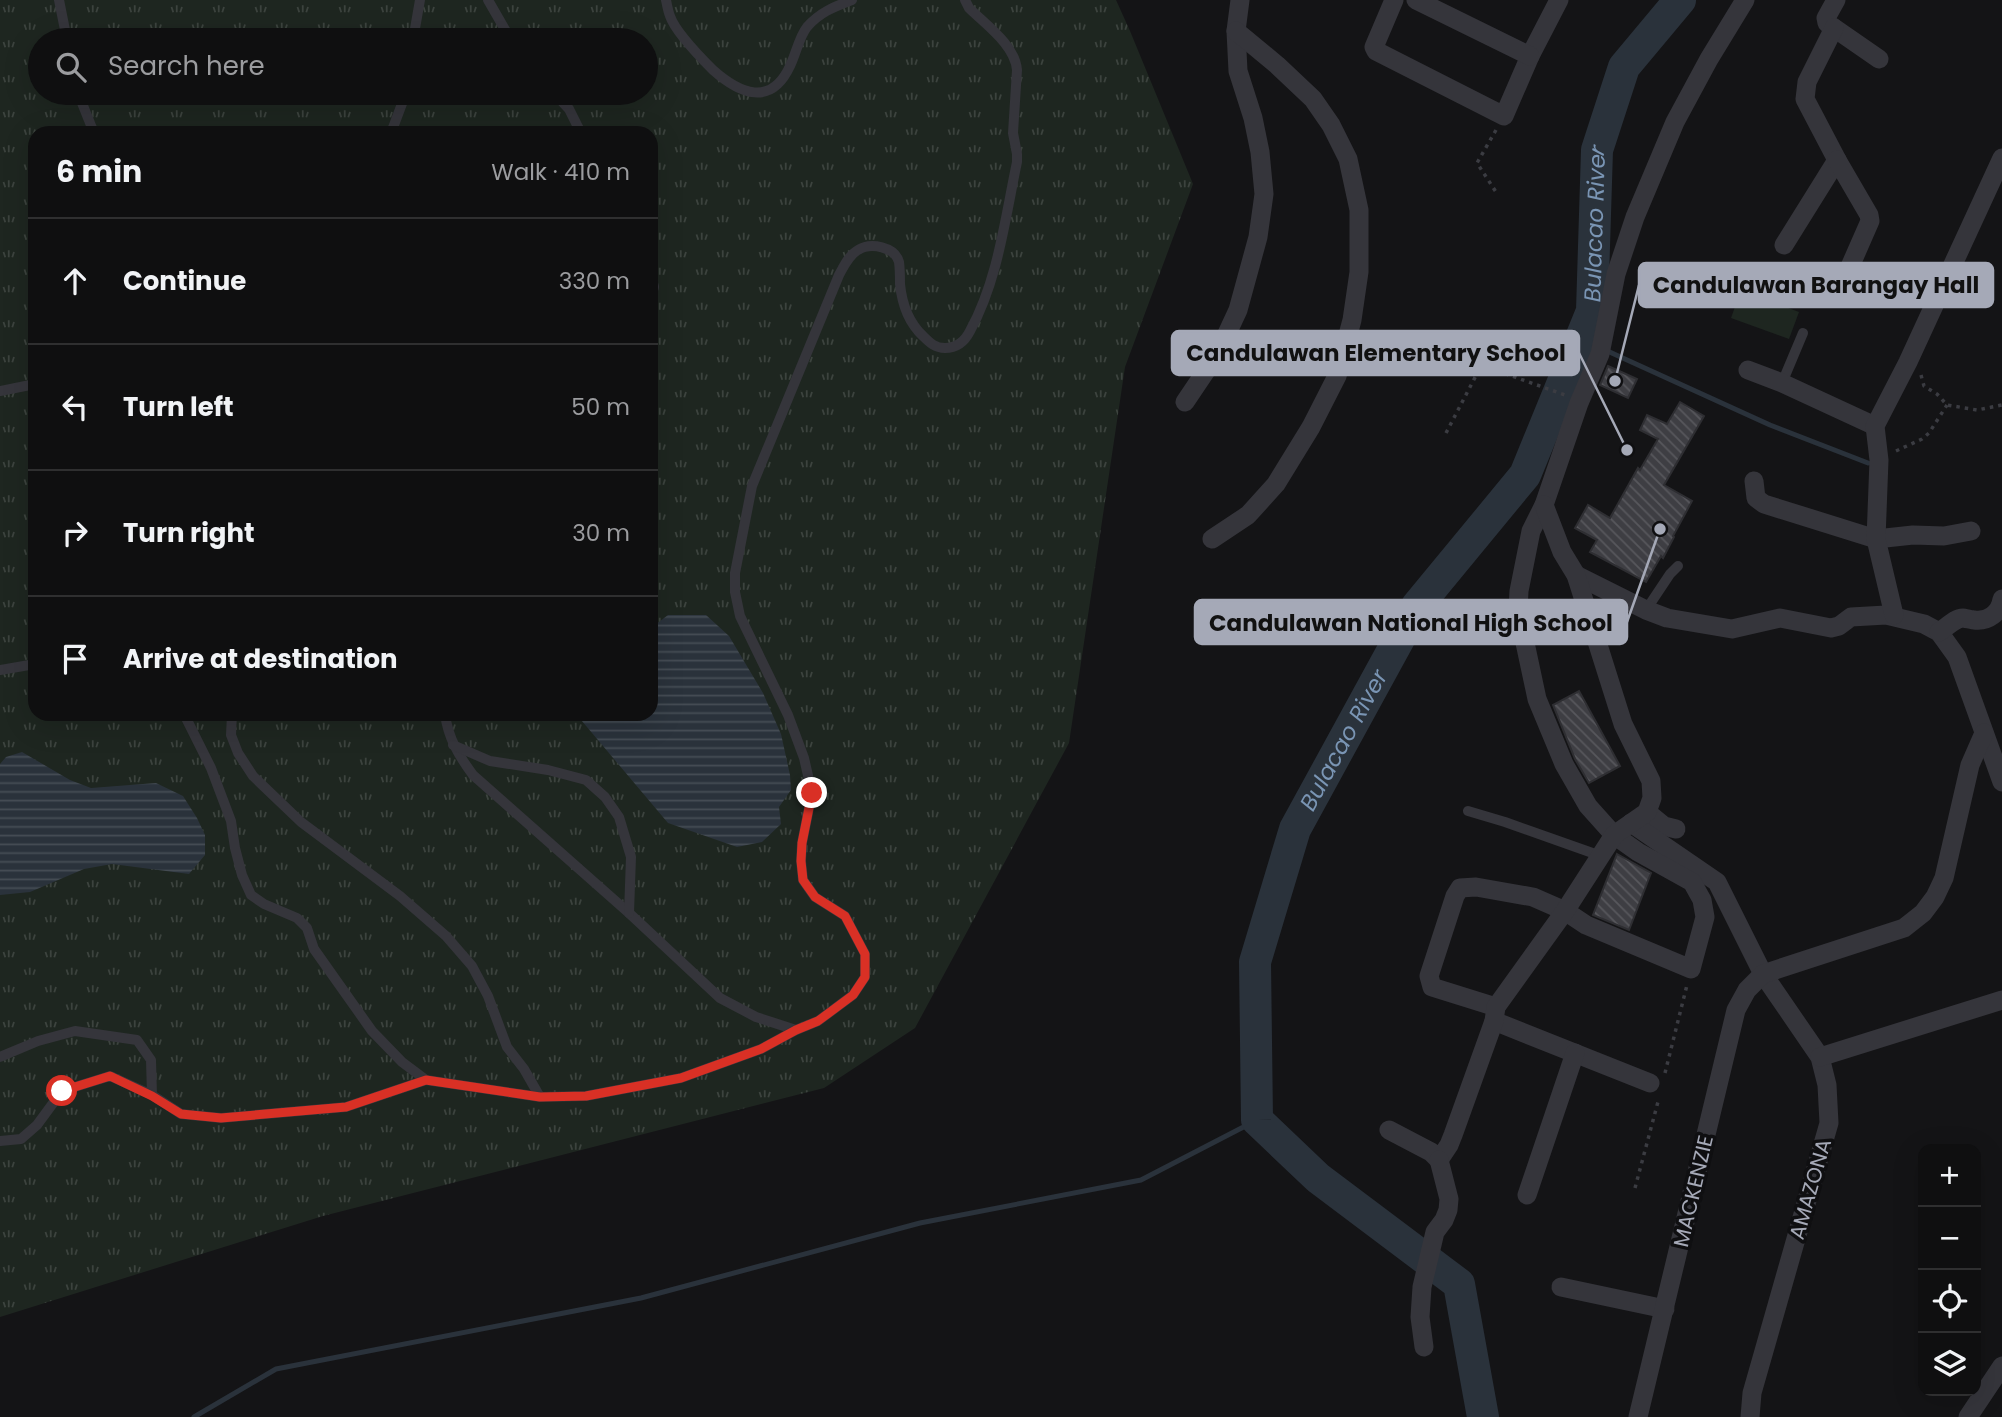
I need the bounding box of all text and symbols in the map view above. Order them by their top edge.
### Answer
search box [28,28,658,105]
icon: search [52,48,90,86]
text: Search here [108,48,265,84]
water label: Bulacao River [1576,139,1614,303]
text: 6 min [56,150,142,193]
text: Walk · 410 m [491,156,630,188]
icon: ahead [56,262,94,300]
text: Continue [123,263,246,299]
callout: Candulawan Barangay Hall [1639,263,1993,307]
text: 330 m [559,265,630,297]
text: Candulawan Barangay Hall [1653,269,1979,301]
callout: Candulawan Elementary School [1172,331,1579,375]
text: Candulawan Elementary School [1186,337,1566,369]
icon: left [56,388,94,426]
text: Turn left [123,389,234,425]
text: 50 m [571,391,630,423]
icon: right [56,514,94,552]
text: Turn right [123,515,255,551]
text: 30 m [572,517,630,549]
callout: Candulawan National High School [1195,600,1627,644]
text: Candulawan National High School [1209,607,1613,639]
icon: arrive [56,640,94,678]
text: Arrive at destination [123,641,398,677]
water label: Bulacao River [1292,662,1396,816]
route end [796,777,827,808]
route start [46,1075,77,1106]
street label: MACKENZIE [1666,1132,1720,1250]
street label: AMAZONA [1782,1135,1838,1243]
map controls [1918,1144,1981,1396]
button: + [1918,1144,1981,1207]
button: − [1918,1207,1981,1270]
button: locate [1918,1270,1981,1333]
button: layers [1918,1333,1981,1396]

